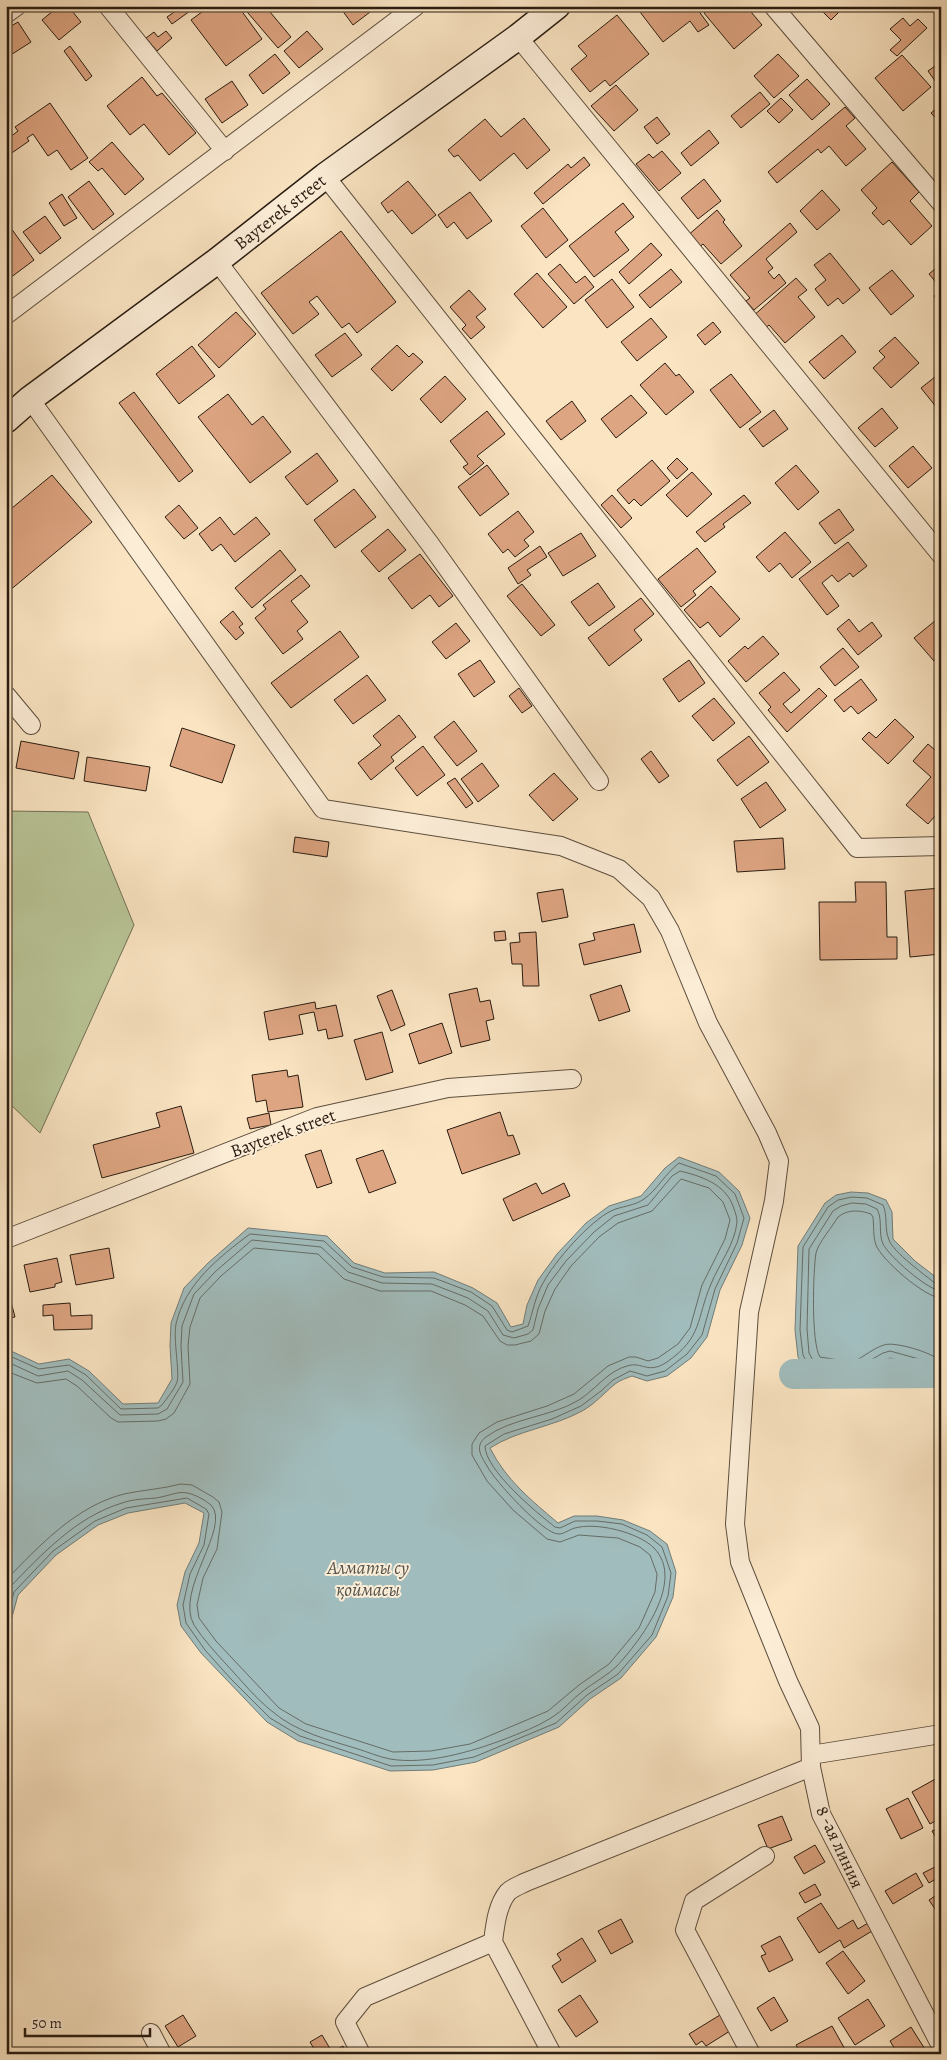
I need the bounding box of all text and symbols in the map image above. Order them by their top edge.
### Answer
street label: Bayterek street [229,169,331,255]
street label: Bayterek street [227,1103,339,1163]
water label: Алматы су қоймасы [326,1555,409,1603]
street label: 8 -ая линия [810,1802,870,1892]
scale bar [25,2005,150,2037]
text: 50 m [32,2013,62,2033]

